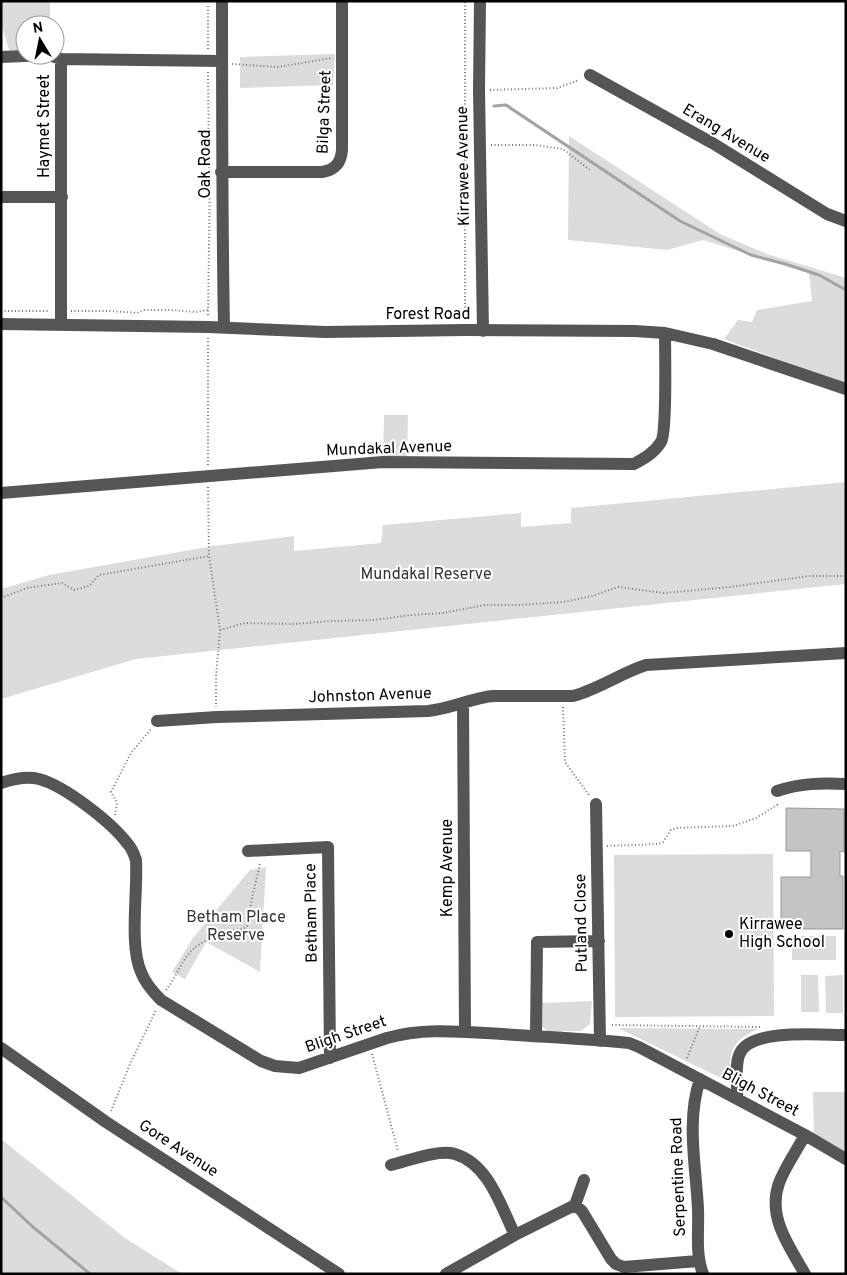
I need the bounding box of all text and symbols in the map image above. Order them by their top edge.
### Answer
north arrow [15,15,65,65]
text: N [32,19,44,38]
street label: Bilga Street [314,70,336,154]
street label: Haymet Street [35,74,55,178]
street label: Erang Avenue [678,100,774,168]
street label: Kirrawee Avenue [453,106,475,226]
street label: Oak Road [196,129,216,199]
street label: Forest Road [385,305,471,325]
street label: Mundakal Avenue [326,437,452,461]
park label: Mundakal Reserve [361,565,492,585]
street label: Johnston Avenue [308,684,432,708]
street label: Kemp Avenue [438,819,458,917]
street label: Betham Place [301,863,323,963]
street label: Putland Close [571,874,593,972]
park label: Betham Place Reserve [186,908,286,946]
place label: Kirrawee High School [739,915,825,953]
marker: Kirrawee High School [723,928,735,940]
street label: Bligh Street [303,1012,389,1058]
street label: Bligh Street [718,1064,802,1122]
street label: Gore Avenue [134,1116,222,1182]
street label: Serpentine Road [667,1117,691,1237]

